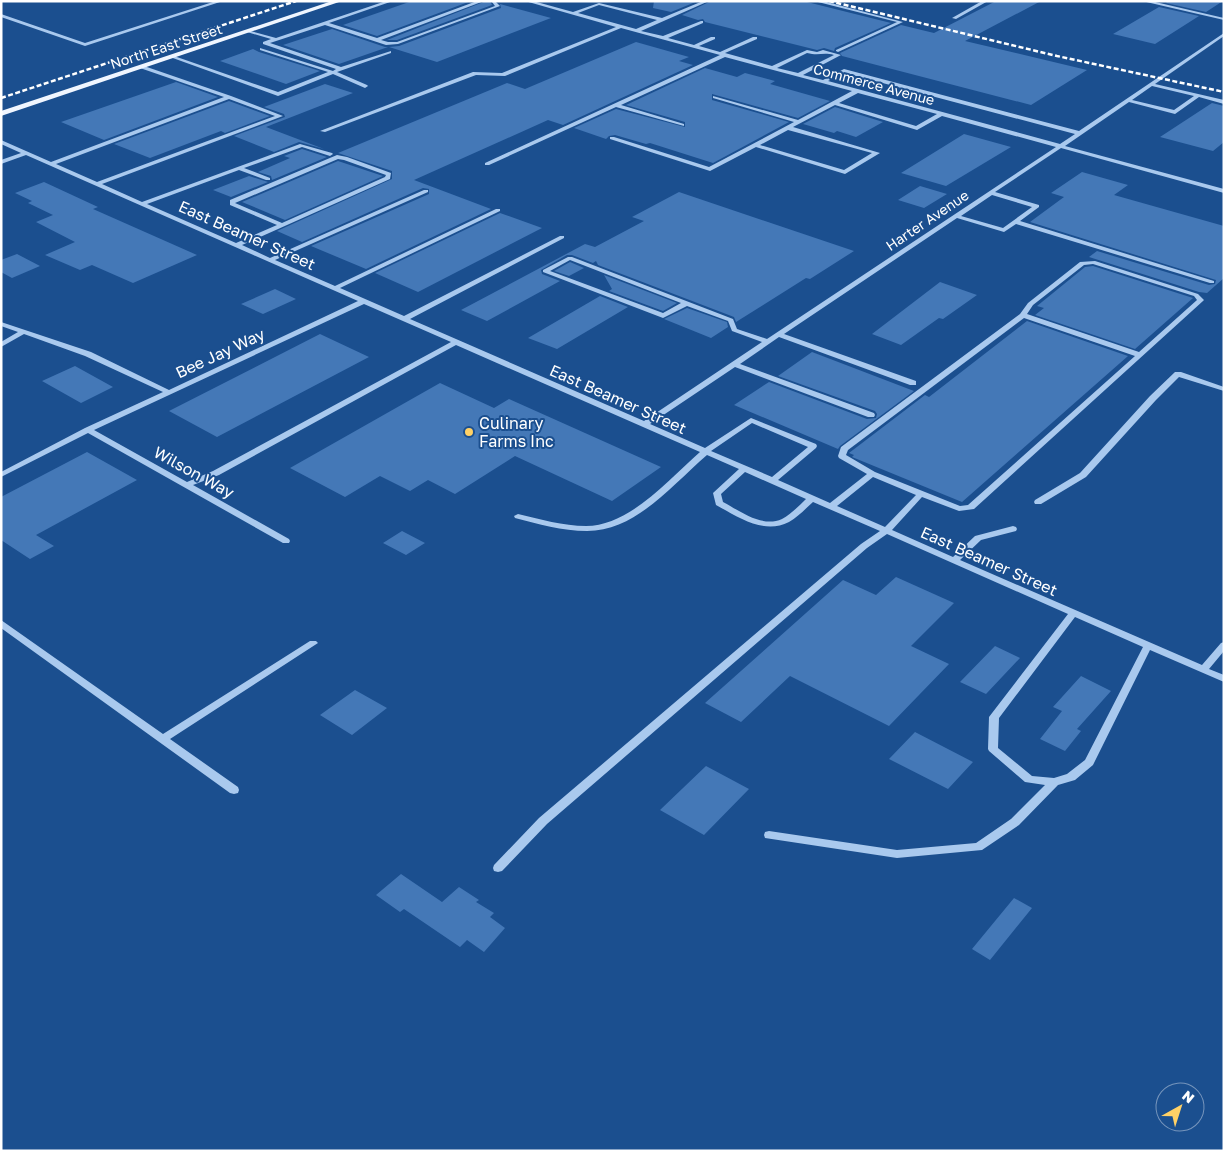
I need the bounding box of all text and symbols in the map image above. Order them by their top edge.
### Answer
street label: North East Street [108,20,224,72]
street label: Commerce Avenue [812,60,936,108]
street label: Harter Avenue [882,186,972,254]
street label: East Beamer Street [176,196,318,274]
street label: Bee Jay Way [172,324,268,382]
street label: East Beamer Street [547,360,689,438]
place label: Culinary Farms Inc [479,413,554,451]
marker: Culinary Farms Inc [463,426,475,438]
street label: Wilson Way [150,442,238,502]
street label: East Beamer Street [918,522,1060,600]
north arrow [1155,1082,1205,1132]
text: N [1179,1087,1198,1106]

